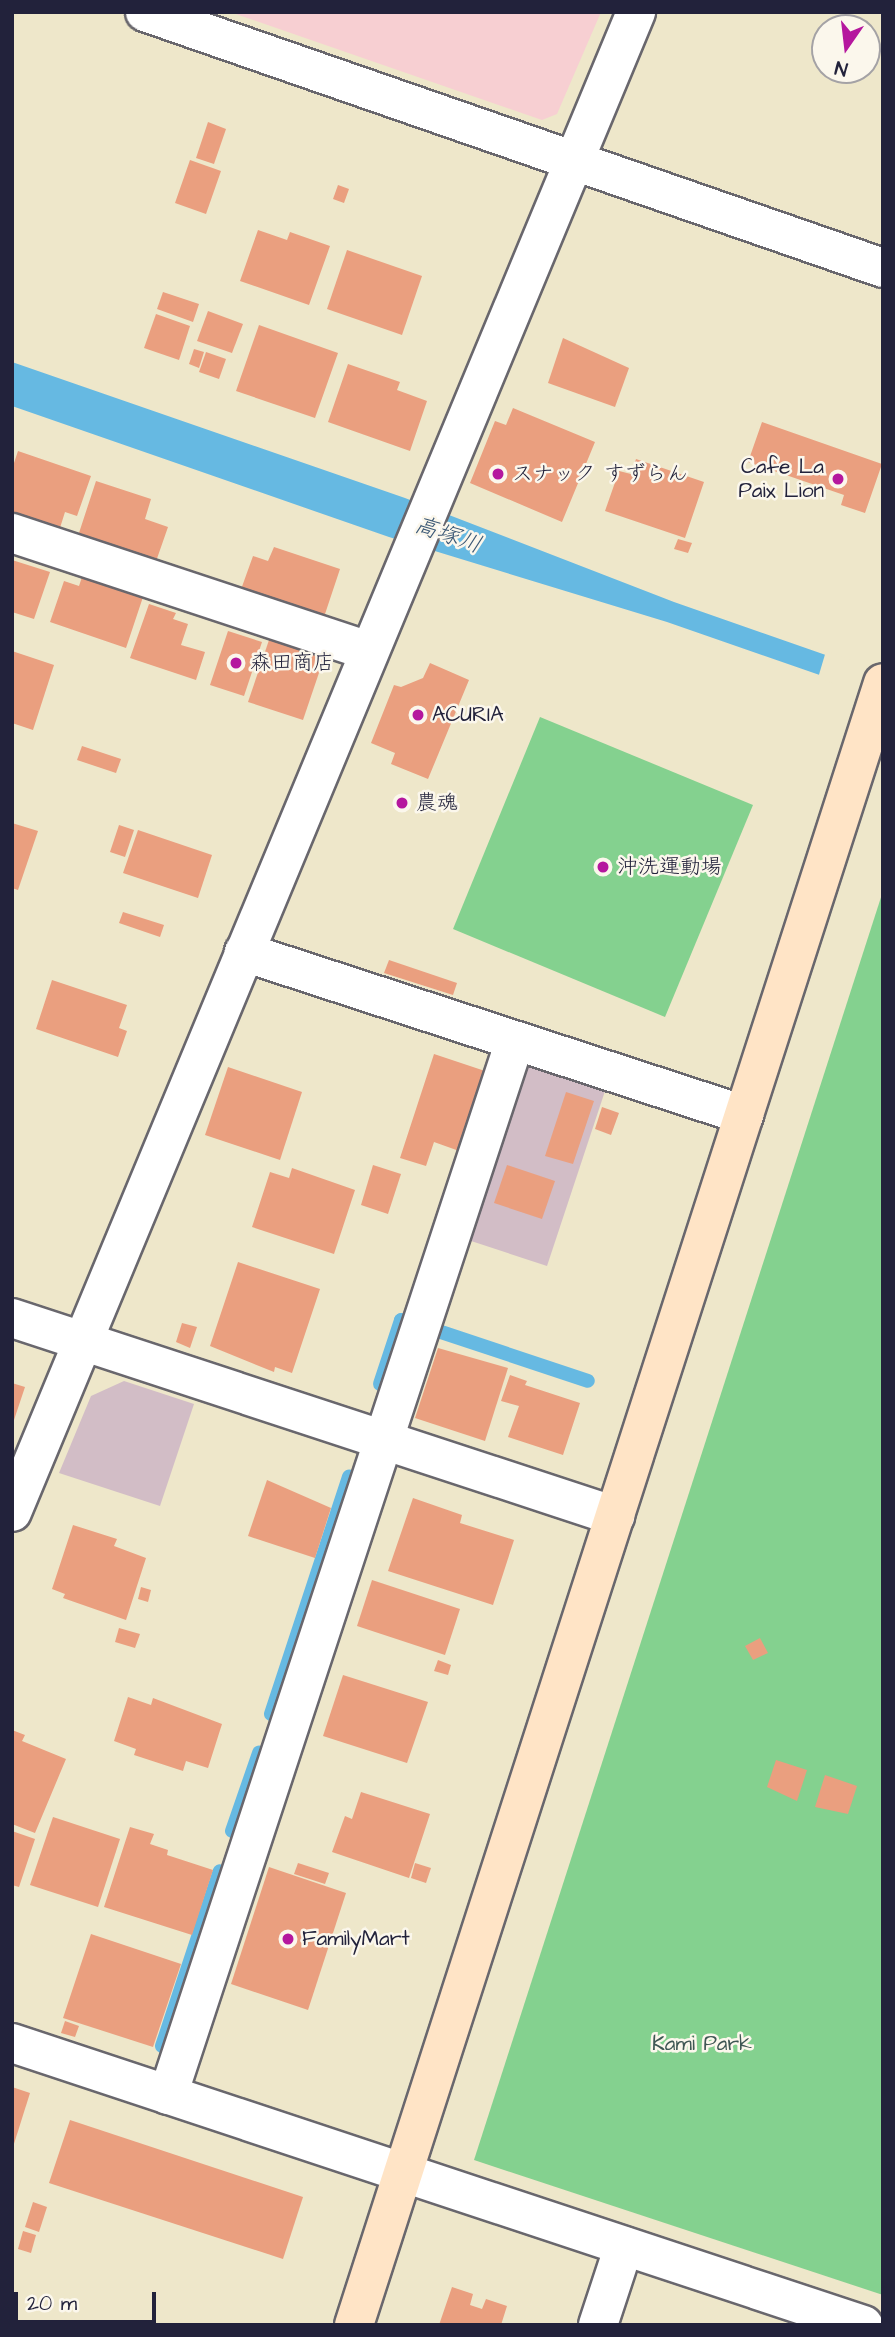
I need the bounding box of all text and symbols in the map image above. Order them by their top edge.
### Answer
north arrow [811,14,881,84]
text: N [832,53,850,82]
place label: Cafe La Paix Lion [738,454,824,504]
place label: スナック すずらん [512,461,688,487]
marker: スナック すずらん [490,466,506,482]
marker: Cafe La Paix Lion [830,471,846,487]
water label: 高塚川 [411,511,485,559]
place label: 森田商店 [250,650,334,676]
marker: 森田商店 [228,655,244,671]
place label: ACURIA [432,702,504,728]
marker: ACURIA [410,707,426,723]
place label: 農魂 [416,790,458,816]
marker: 農魂 [394,795,410,811]
place label: 沖洗運動場 [617,854,722,880]
marker: 沖洗運動場 [595,859,611,875]
place label: FamilyMart [302,1926,410,1952]
marker: FamilyMart [280,1931,296,1947]
park label: Kami Park [652,2031,752,2057]
scale bar [18,2278,159,2322]
text: 20 m [27,2289,77,2318]

